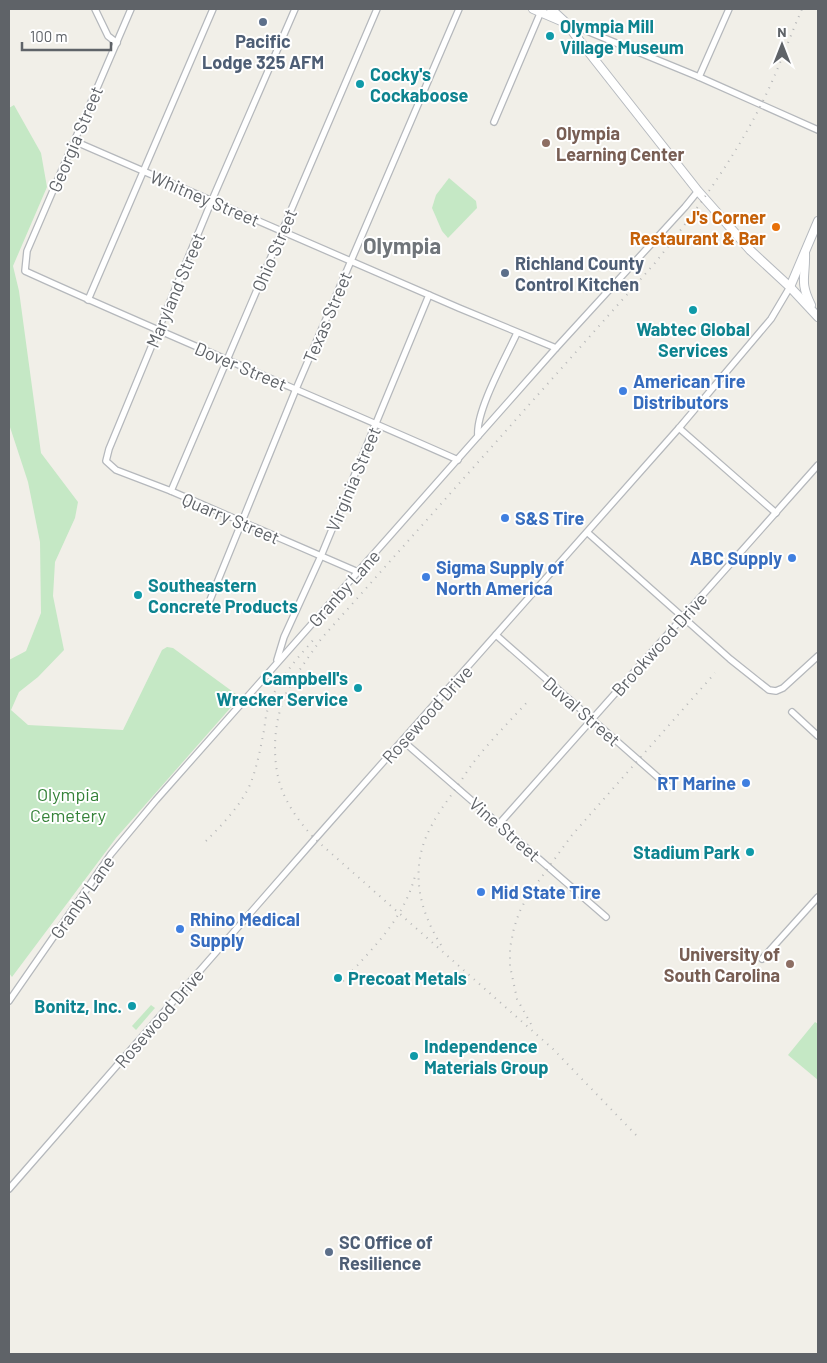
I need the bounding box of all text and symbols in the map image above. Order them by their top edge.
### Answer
place label: Olympia Mill Village Museum [560,15,684,58]
marker: Pacific Lodge 325 AFM [257,16,269,28]
scale bar [22,20,111,52]
north arrow [757,20,807,70]
text: N [777,23,787,40]
text: 100 m [30,27,68,45]
place label: Pacific Lodge 325 AFM [202,30,324,73]
marker: Olympia Mill Village Museum [544,30,556,42]
place label: Cocky's Cockaboose [370,63,469,106]
marker: Cocky's Cockaboose [354,78,366,90]
street label: Georgia Street [43,83,107,195]
place label: Olympia Learning Center [556,122,684,165]
marker: Olympia Learning Center [540,137,552,149]
street label: Whitney Street [147,165,263,231]
street label: Ohio Street [247,205,301,295]
place label: J's Corner Restaurant & Bar [630,206,766,249]
marker: J's Corner Restaurant & Bar [770,221,782,233]
street label: Maryland Street [141,229,209,351]
district label: Olympia [363,232,441,258]
place label: Richland County Control Kitchen [515,252,644,295]
marker: Richland County Control Kitchen [499,267,511,279]
street label: Texas Street [298,268,356,366]
marker: Wabtec Global Services [687,304,699,316]
place label: Wabtec Global Services [636,318,750,361]
street label: Dover Street [192,337,290,395]
place label: American Tire Distributors [633,370,746,413]
marker: American Tire Distributors [617,385,629,397]
street label: Virginia Street [321,423,385,535]
street label: Quarry Street [179,488,283,548]
place label: S&S Tire [515,507,584,529]
marker: S&S Tire [499,512,511,524]
street label: Granby Lane [304,545,384,631]
place label: ABC Supply [690,547,782,569]
marker: ABC Supply [786,552,798,564]
place label: Sigma Supply of North America [436,556,564,599]
marker: Sigma Supply of North America [420,571,432,583]
place label: Southeastern Concrete Products [148,574,298,617]
street label: Brookwood Drive [607,588,711,700]
marker: Southeastern Concrete Products [132,589,144,601]
street label: Rosewood Drive [377,660,477,768]
place label: Campbell's Wrecker Service [216,667,348,710]
street label: Duval Street [539,672,625,750]
marker: Campbell's Wrecker Service [352,682,364,694]
place label: RT Marine [657,772,736,794]
marker: RT Marine [740,777,752,789]
park label: Olympia Cemetery [30,783,106,826]
street label: Vine Street [465,792,545,866]
place label: Stadium Park [633,841,740,863]
marker: Stadium Park [744,846,756,858]
street label: Granby Lane [45,851,119,943]
place label: Mid State Tire [491,881,601,903]
marker: Mid State Tire [475,886,487,898]
place label: Rhino Medical Supply [190,908,300,951]
marker: Rhino Medical Supply [174,923,186,935]
place label: University of South Carolina [664,943,780,986]
marker: University of South Carolina [784,958,796,970]
street label: Rosewood Drive [110,964,208,1072]
place label: Precoat Metals [348,967,467,989]
marker: Precoat Metals [332,972,344,984]
place label: Bonitz, Inc. [34,995,122,1017]
marker: Bonitz, Inc. [126,1000,138,1012]
place label: Independence Materials Group [424,1035,548,1078]
marker: Independence Materials Group [408,1050,420,1062]
place label: SC Office of Resilience [339,1231,433,1274]
marker: SC Office of Resilience [323,1246,335,1258]

